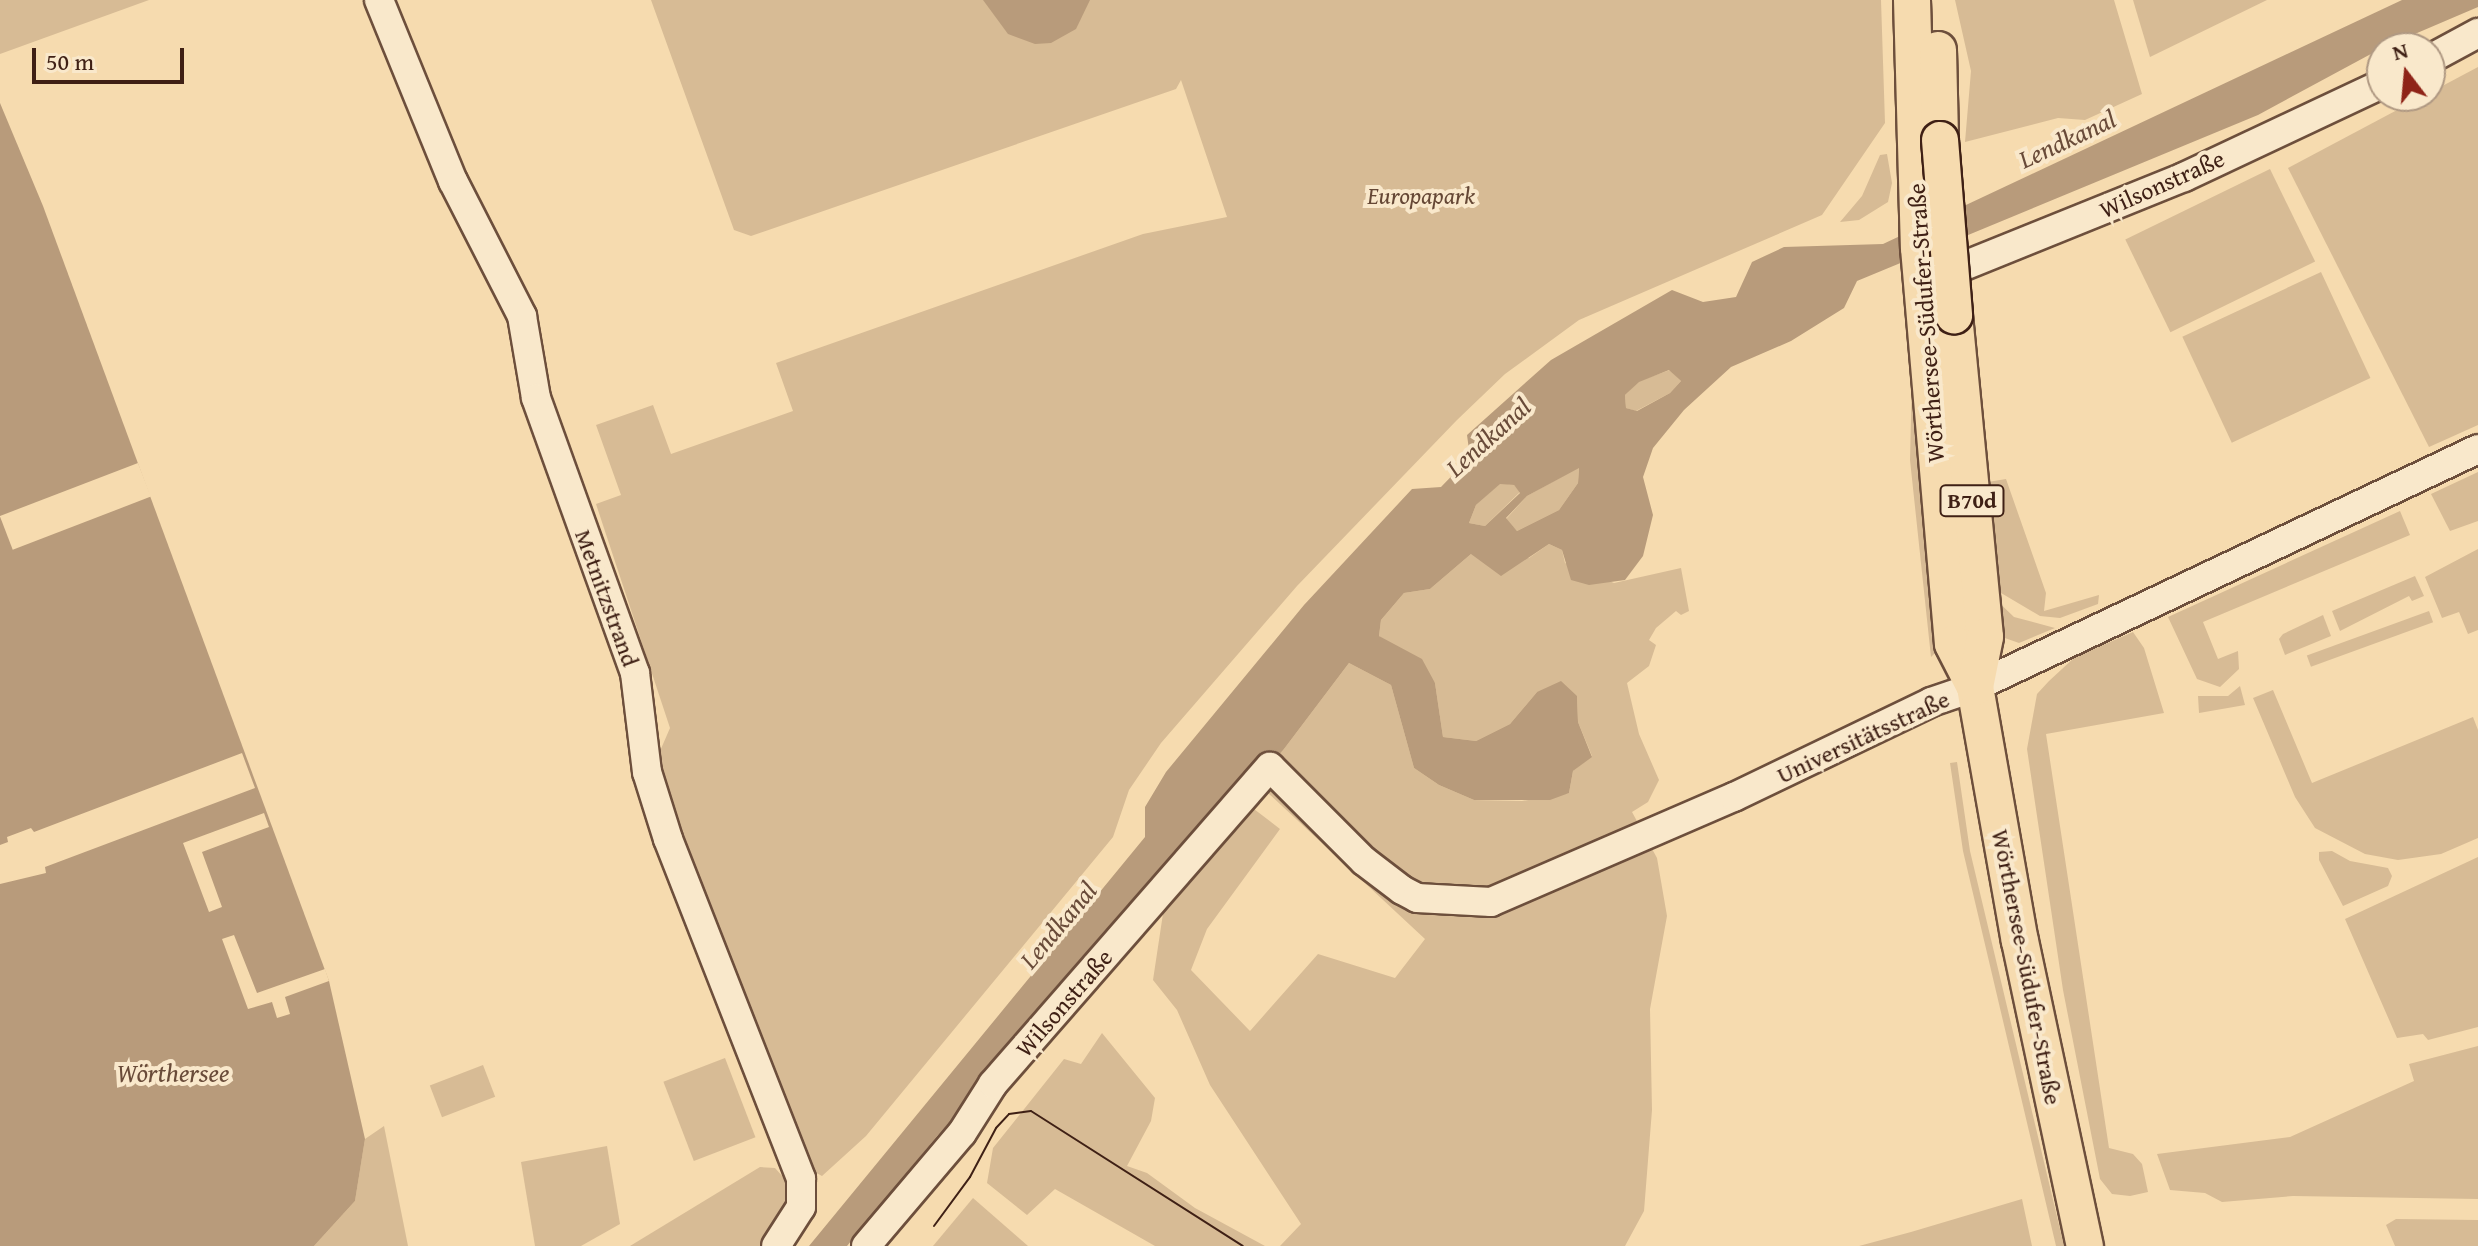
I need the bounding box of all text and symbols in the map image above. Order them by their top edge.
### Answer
scale bar [36,32,188,82]
north arrow [2366,32,2446,112]
text: N [2388,33,2411,68]
text: 50 m [46,44,94,79]
water label: Lendkanal [2014,103,2120,175]
street label: Wilsonstraße [2095,144,2229,224]
park label: Europapark [1367,182,1475,210]
street label: Wörthersee-Südufer-Straße [1902,182,1950,464]
water label: Lendkanal [1439,391,1537,483]
road number: B70d [1938,483,2006,519]
street label: Metnitzstrand [569,525,645,671]
street label: Universitätsstraße [1772,684,1954,790]
street label: Wörthersee-Südufer-Straße [1986,827,2068,1107]
water label: Lendkanal [1013,875,1103,975]
street label: Wilsonstraße [1009,943,1119,1063]
water label: Wörthersee [117,1057,229,1089]

